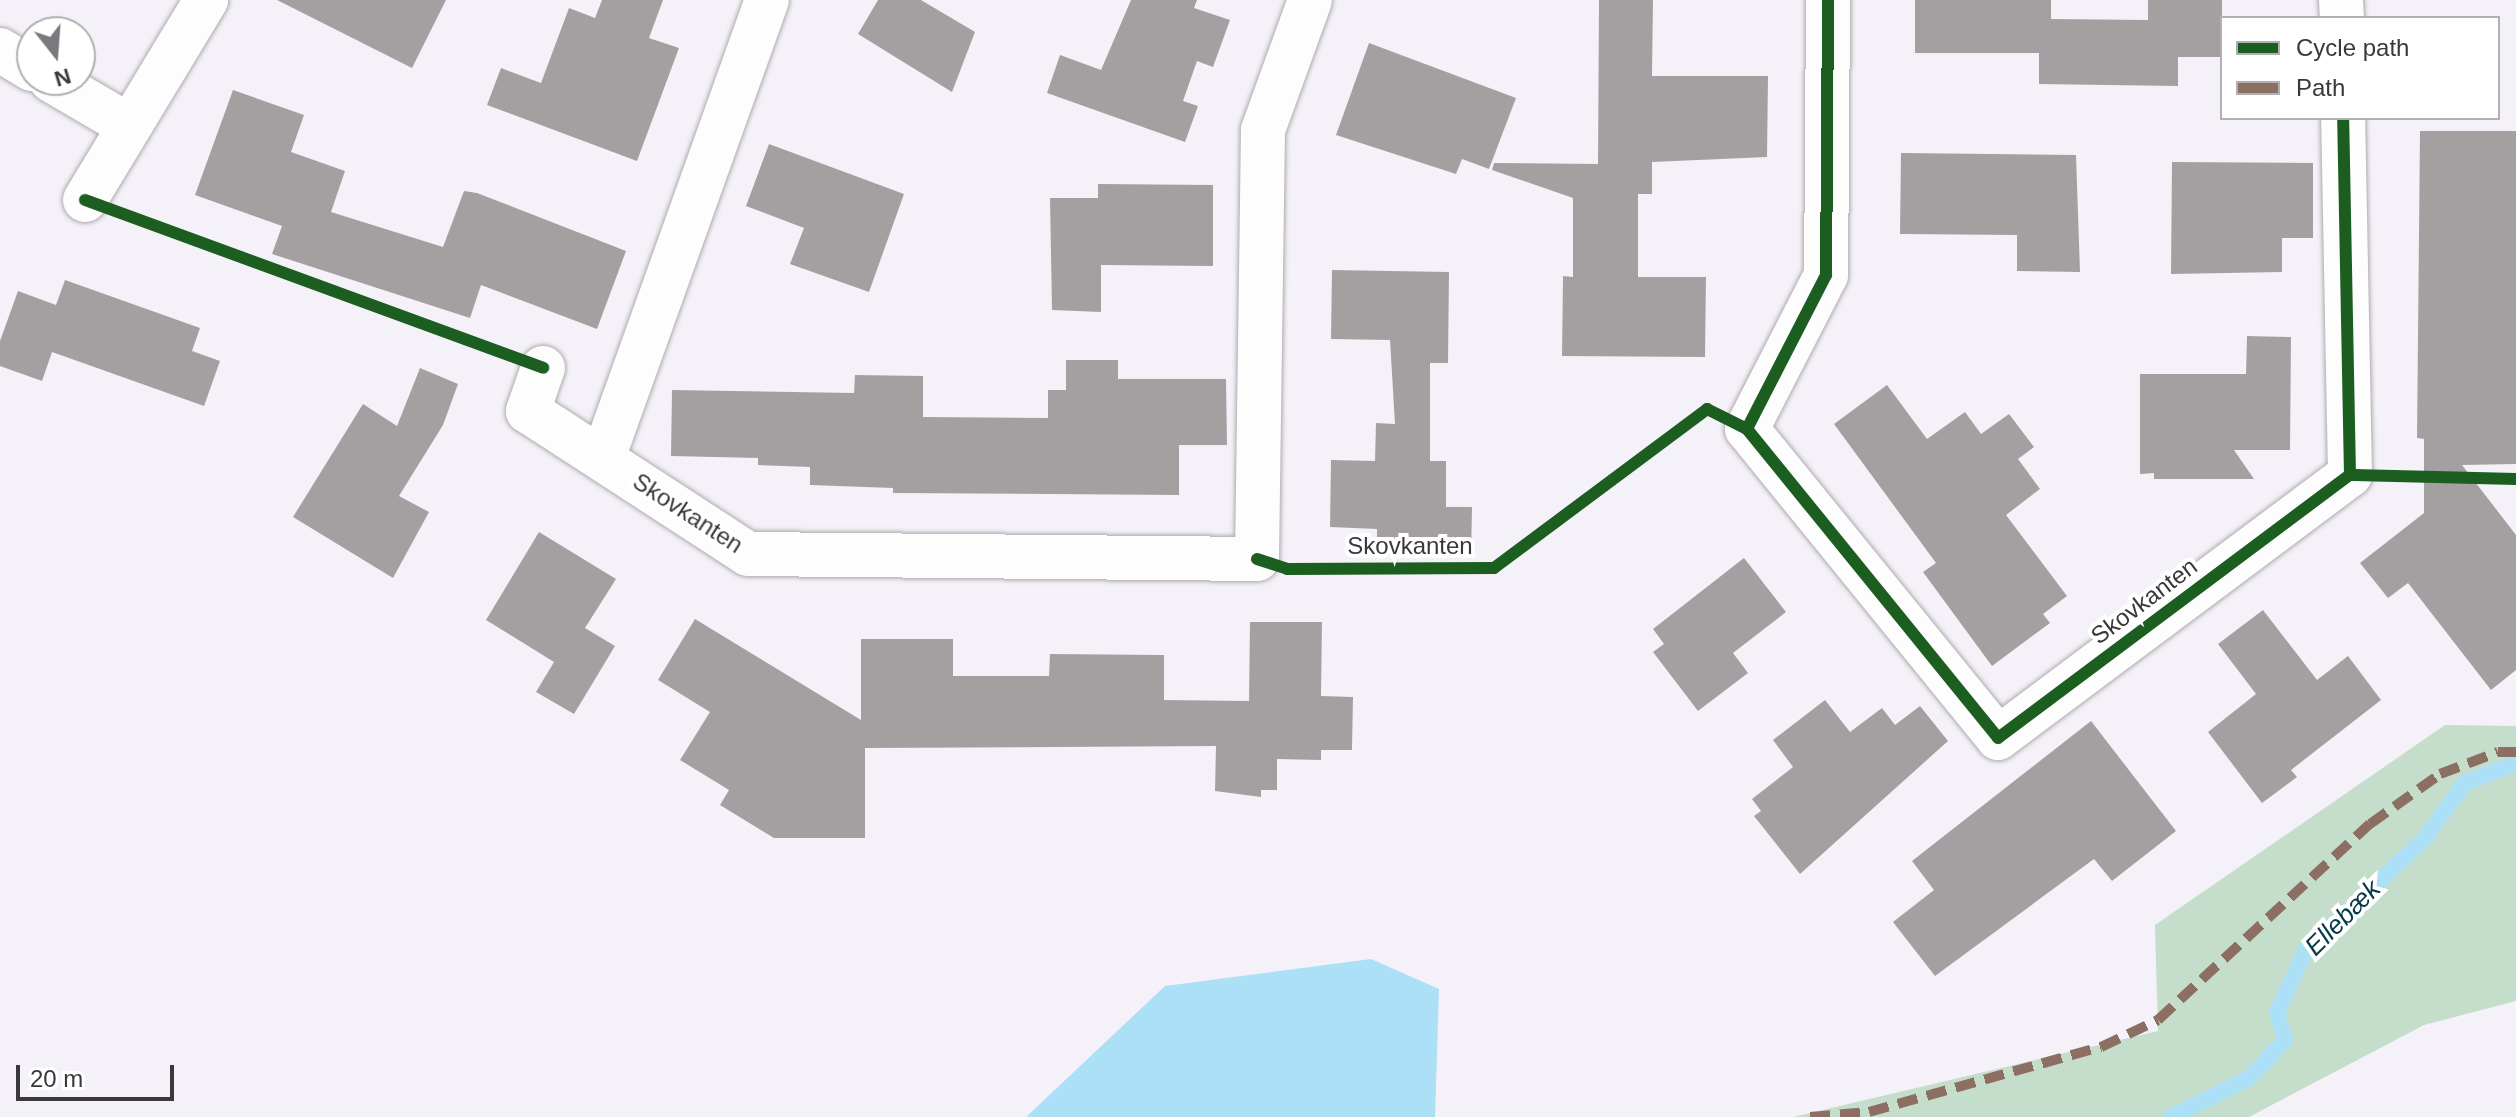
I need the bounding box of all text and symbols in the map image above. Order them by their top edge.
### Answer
north arrow [16,16,96,96]
legend [2220,16,2500,120]
text: Cycle path [2296,34,2409,61]
text: N [51,63,74,92]
text: Path [2296,74,2345,101]
street label: Skovkanten [628,467,748,559]
street label: Skovkanten [1347,532,1473,560]
street label: Skovkanten [2085,552,2203,650]
water label: Ellebæk [2299,874,2387,962]
scale bar [20,1049,178,1099]
text: 20 m [30,1065,83,1092]

